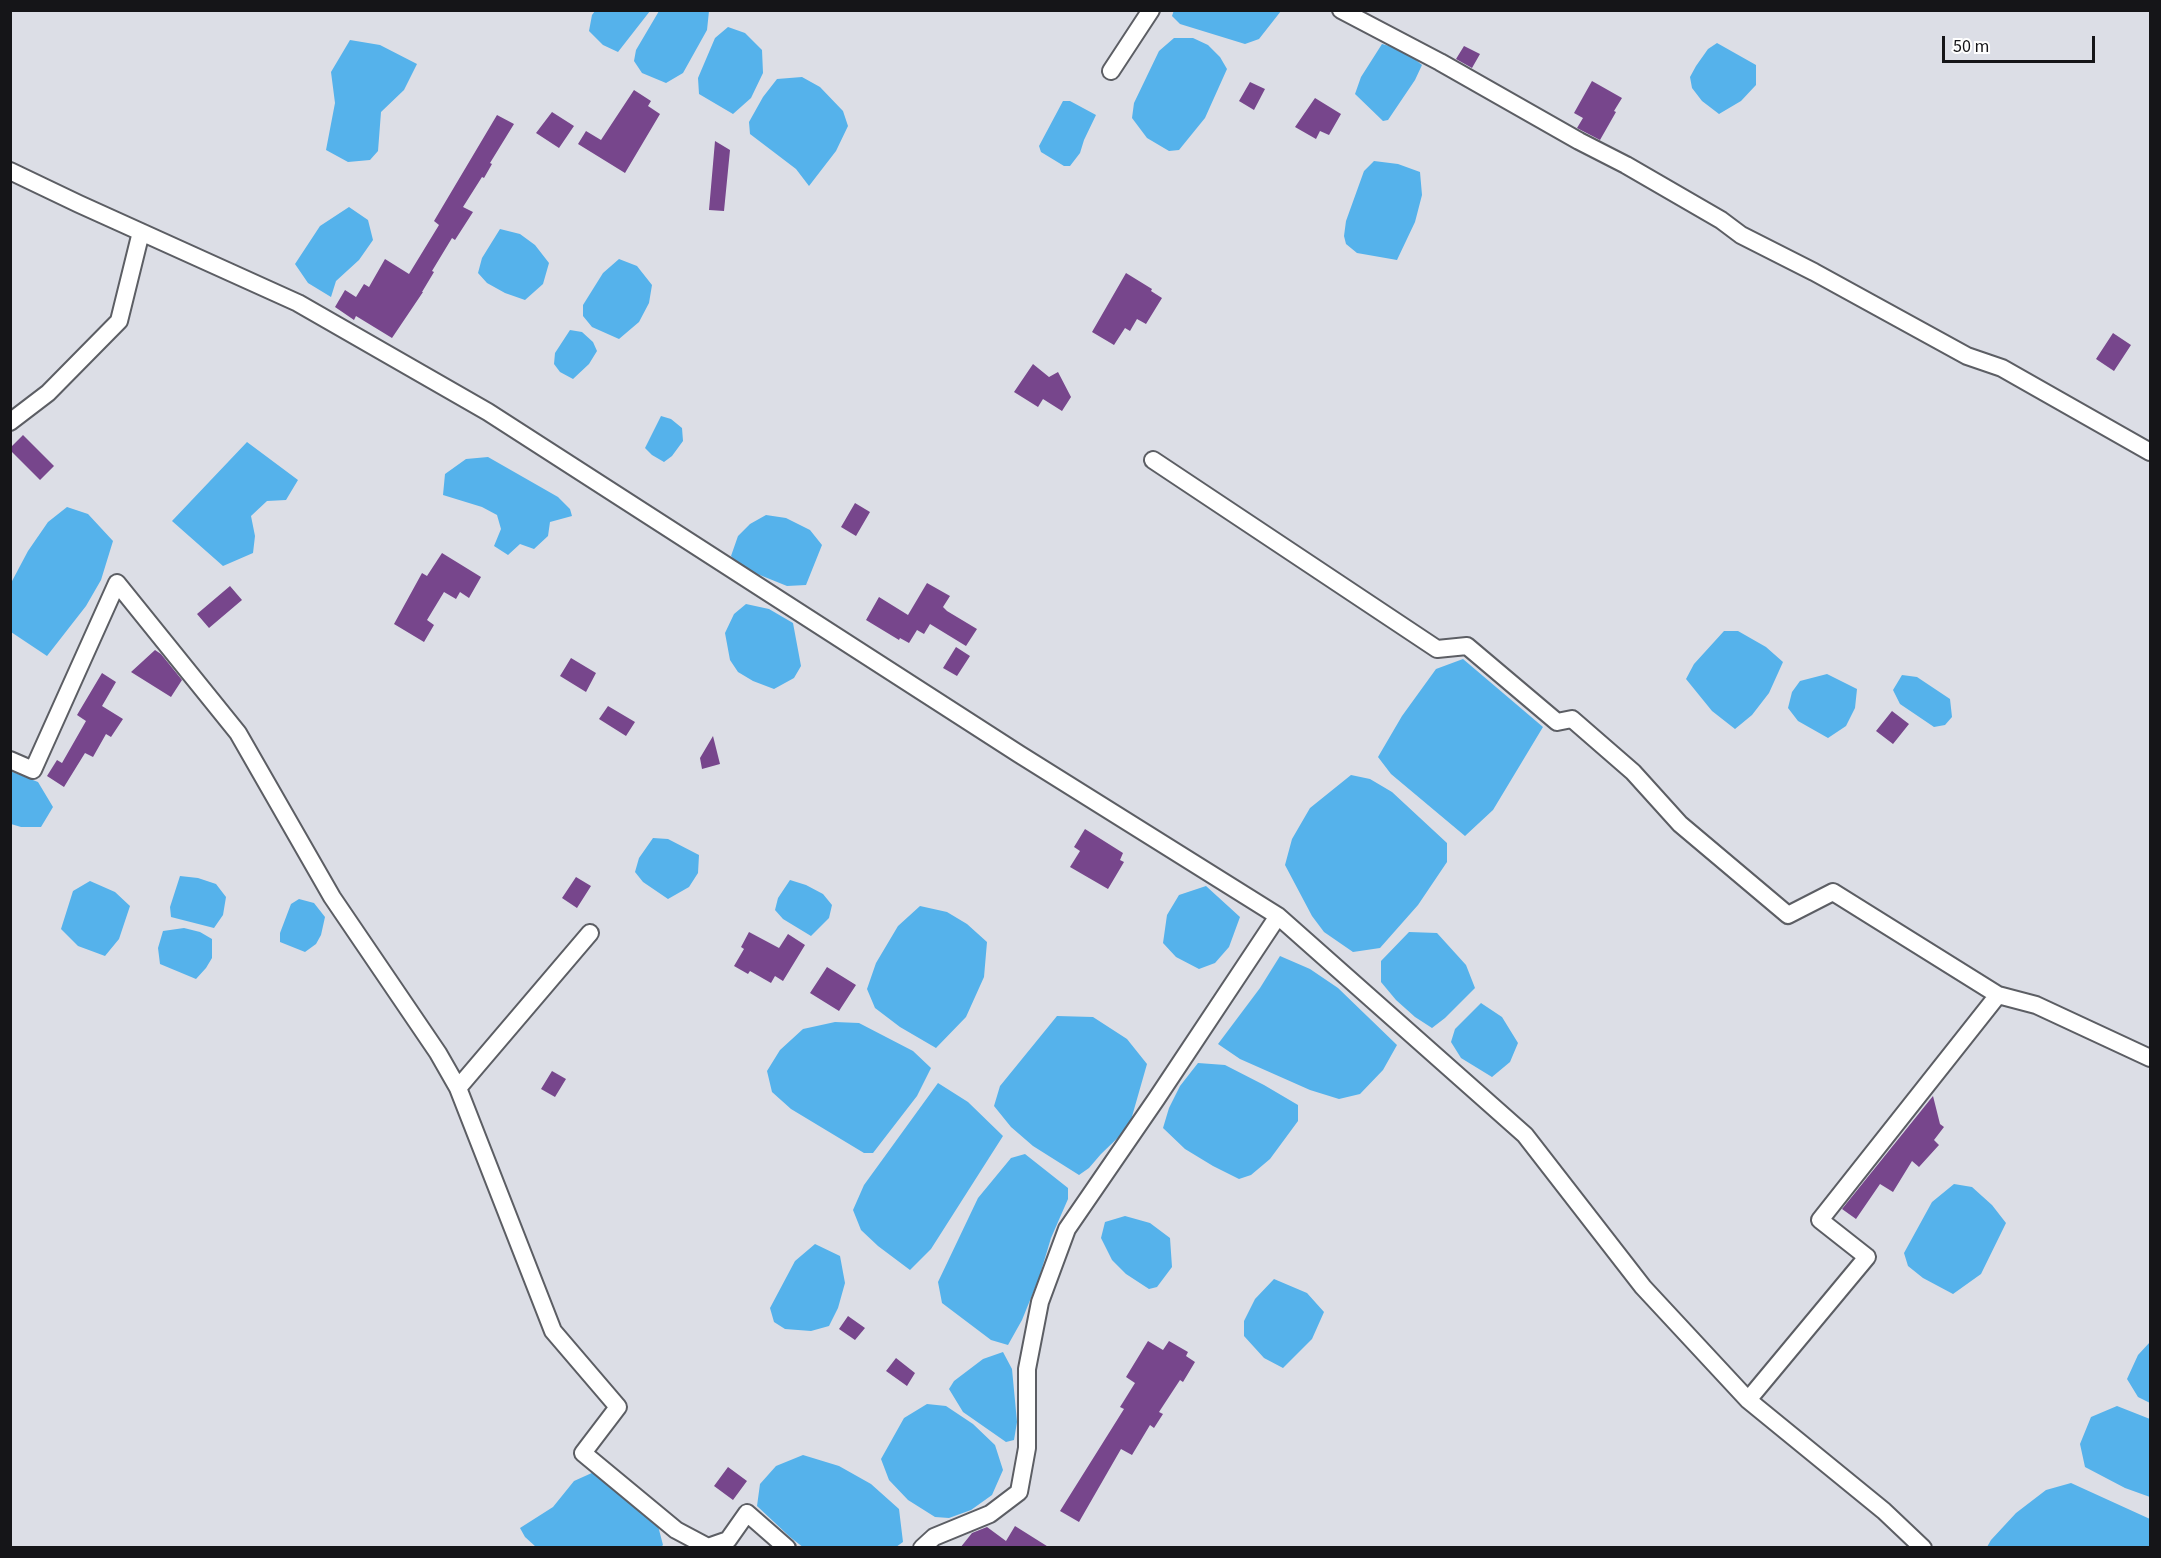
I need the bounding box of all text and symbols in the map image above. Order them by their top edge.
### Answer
scale bar [1945,24,2098,62]
text: 50 m [1953,34,1989,59]

